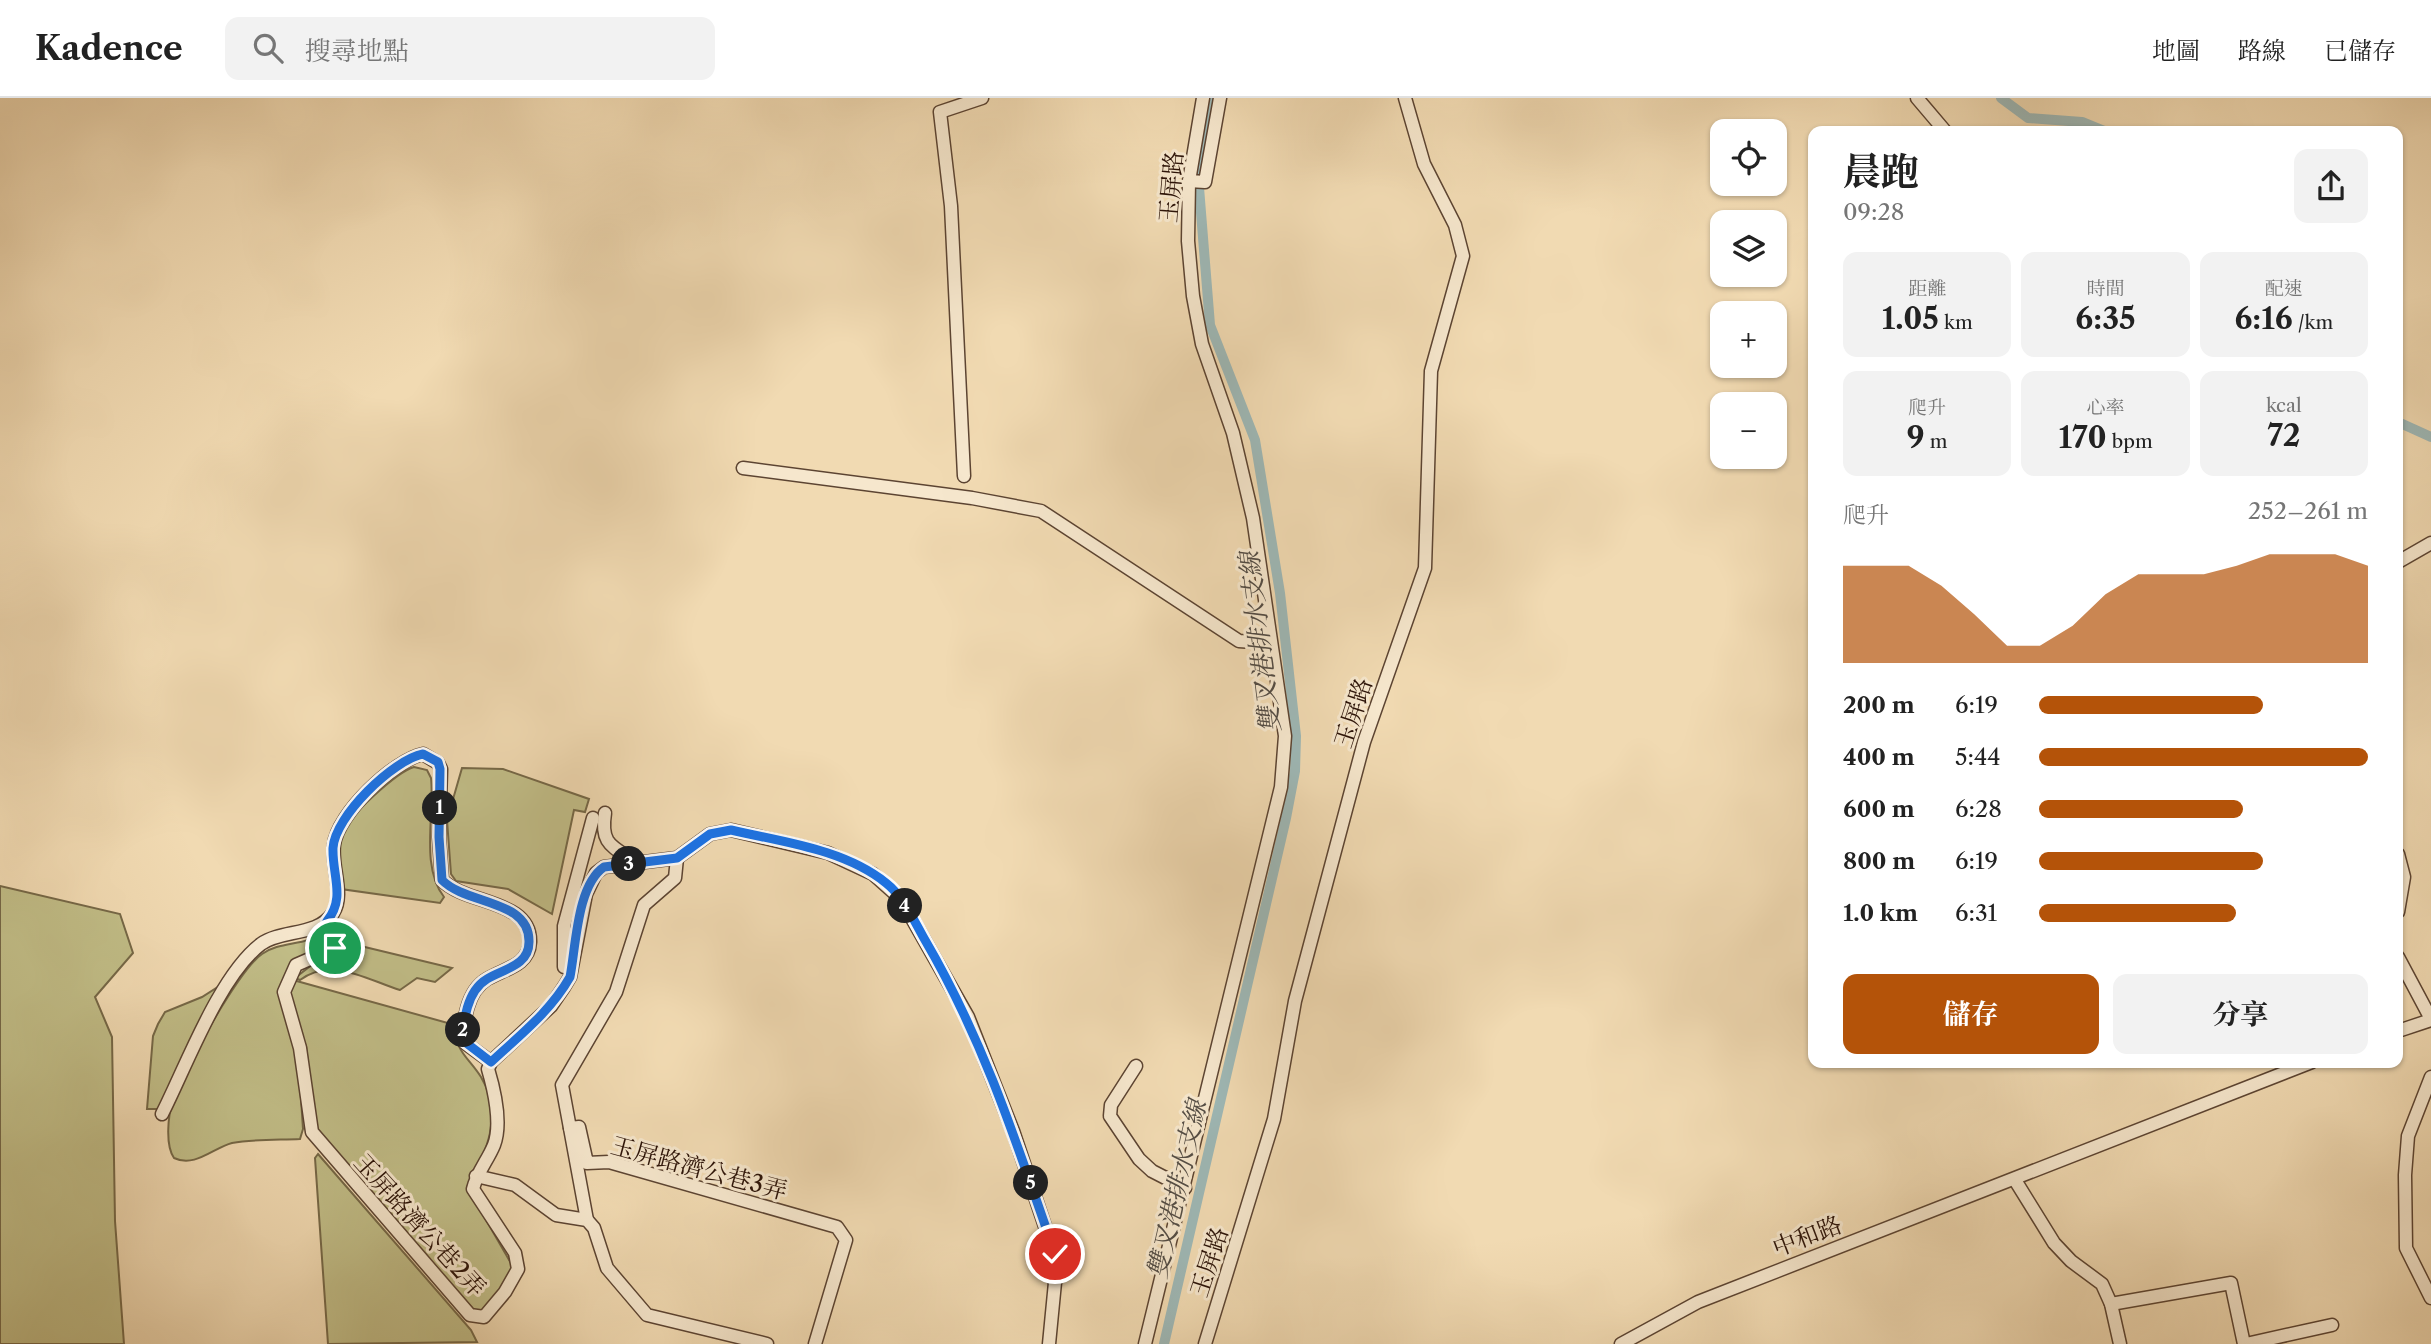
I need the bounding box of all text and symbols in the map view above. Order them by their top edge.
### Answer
search box [225,17,715,80]
text: Kadence [35,28,183,69]
icon: search [249,29,287,67]
text: 搜尋地點 [305,35,409,67]
text: 地圖 [2152,36,2200,65]
text: 路線 [2238,36,2286,65]
text: 已儲存 [2324,36,2396,65]
map controls [1710,119,1787,469]
button: locate [1710,119,1787,196]
text: 晨跑 [1843,148,1919,195]
button: share [2294,149,2368,223]
street label: 玉屏路 [1153,150,1189,224]
text: 09:28 [1843,198,1904,226]
button: layers [1710,210,1787,287]
text: 距離 [1908,277,1946,300]
text: 時間 [2086,277,2125,300]
text: 配速 [2265,277,2303,300]
text: 1.05 [1882,300,1939,337]
text: 6:35 [2075,300,2136,337]
text: 6:16 [2234,300,2293,337]
button: + [1710,301,1787,378]
text: km [1939,311,1973,334]
text: /km [2293,311,2333,334]
button: − [1710,392,1787,469]
text: kcal [2266,394,2302,417]
text: 爬升 [1908,396,1946,419]
text: 心率 [2086,396,2125,419]
text: 72 [2267,417,2301,454]
text: 9 [1907,419,1925,456]
text: 170 [2058,419,2107,456]
text: m [1925,430,1948,453]
text: bpm [2107,430,2153,453]
text: 252–261 m [2248,497,2368,525]
text: 爬升 [1843,501,1889,529]
water label: 雙叉港排水支線 [1233,547,1287,734]
street label: 玉屏路 [1328,674,1378,752]
text: 200 m [1843,691,1915,719]
text: 6:19 [1955,691,1998,719]
text: 400 m [1843,743,1915,771]
text: 5:44 [1955,743,2001,771]
pin: 1 [422,790,458,826]
text: 600 m [1843,795,1915,823]
text: 6:28 [1955,795,2002,823]
text: 1 [435,796,444,819]
pin: 3 [612,846,646,882]
text: 800 m [1843,847,1915,875]
text: 6:19 [1955,847,1998,875]
text: 3 [623,852,634,875]
pin: 4 [888,888,922,924]
text: 4 [899,894,910,917]
text: 1.0 km [1843,899,1918,927]
text: 6:31 [1955,899,1997,927]
pin [305,918,365,978]
icon: arrive [316,929,354,967]
button: 儲存 [1843,974,2099,1054]
button: 分享 [2113,974,2368,1054]
pin: 2 [446,1012,480,1048]
text: 2 [457,1018,468,1041]
water label: 雙叉港排水支線 [1141,1094,1214,1281]
street label: 玉屏路濟公巷3弄 [608,1131,790,1205]
street label: 玉屏路濟公巷2弄 [348,1148,492,1302]
pin: 5 [1014,1166,1048,1200]
text: 5 [1025,1171,1036,1194]
street label: 中和路 [1768,1210,1846,1262]
street label: 玉屏路 [1184,1223,1234,1301]
pin [1025,1224,1085,1284]
icon: check [1036,1235,1074,1273]

